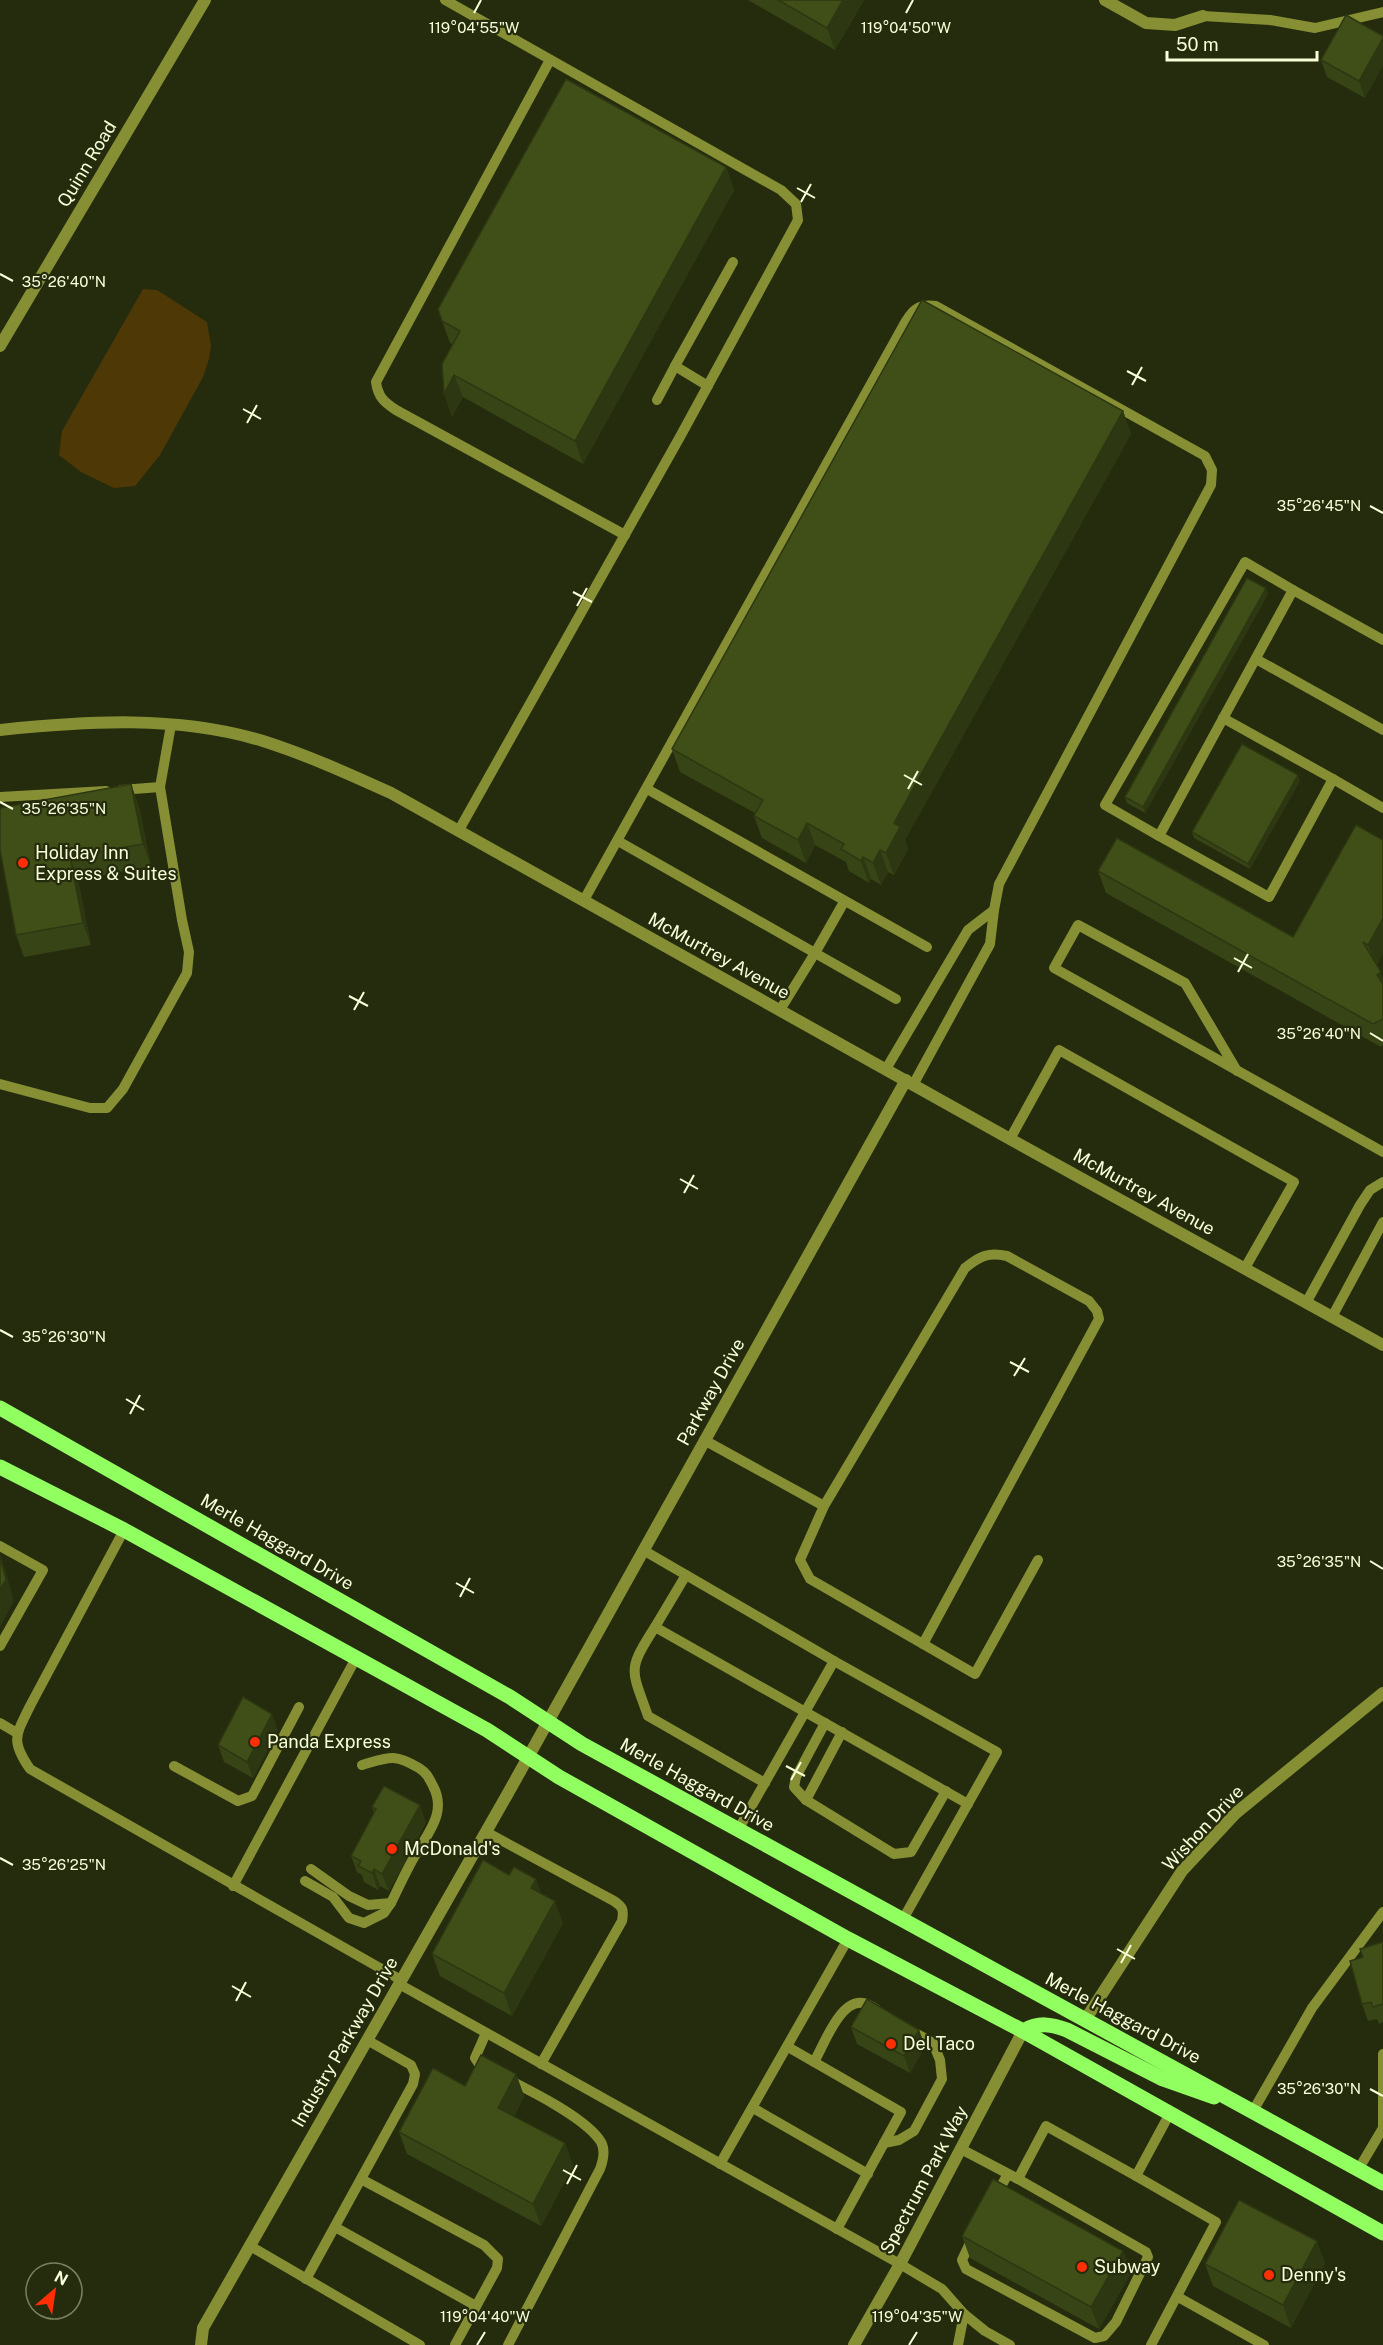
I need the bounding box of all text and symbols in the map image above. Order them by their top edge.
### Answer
text: 119°04'55"W [429,19,519,36]
text: 119°04'50"W [861,19,951,36]
scale bar [1167,24,1317,62]
text: 50 m [1176,34,1219,55]
street label: Quinn Road [53,117,120,210]
text: 35°26'40"N [22,273,106,290]
text: 35°26'45"N [1277,497,1361,514]
text: 35°26'35"N [22,800,106,817]
place label: Holiday Inn Express & Suites [35,842,177,884]
marker: Holiday Inn Express & Suites [16,856,30,870]
street label: McMurtrey Avenue [645,908,794,1003]
text: 35°26'40"N [1277,1025,1361,1042]
street label: McMurtrey Avenue [1070,1144,1219,1239]
text: 35°26'30"N [22,1328,106,1345]
street label: Parkway Drive [673,1335,749,1449]
street label: Merle Haggard Drive [197,1489,357,1594]
text: 35°26'35"N [1277,1553,1361,1570]
place label: Panda Express [267,1731,391,1752]
street label: Merle Haggard Drive [616,1733,778,1836]
marker: Panda Express [248,1735,262,1749]
street label: Wishon Drive [1158,1781,1248,1875]
place label: McDonald's [404,1838,500,1859]
marker: McDonald's [385,1842,399,1856]
text: 35°26'25"N [22,1856,106,1873]
street label: Industry Parkway Drive [287,1953,402,2131]
street label: Merle Haggard Drive [1042,1968,1205,2067]
place label: Del Taco [903,2033,975,2054]
marker: Del Taco [884,2037,898,2051]
text: 35°26'30"N [1277,2080,1361,2097]
street label: Spectrum Park Way [876,2102,972,2257]
place label: Subway [1094,2256,1161,2277]
marker: Subway [1075,2260,1089,2274]
north arrow [24,2261,84,2321]
place label: Denny's [1281,2264,1346,2285]
text: N [51,2267,71,2290]
marker: Denny's [1262,2268,1276,2282]
text: 119°04'40"W [440,2308,530,2325]
text: 119°04'35"W [872,2308,962,2325]

